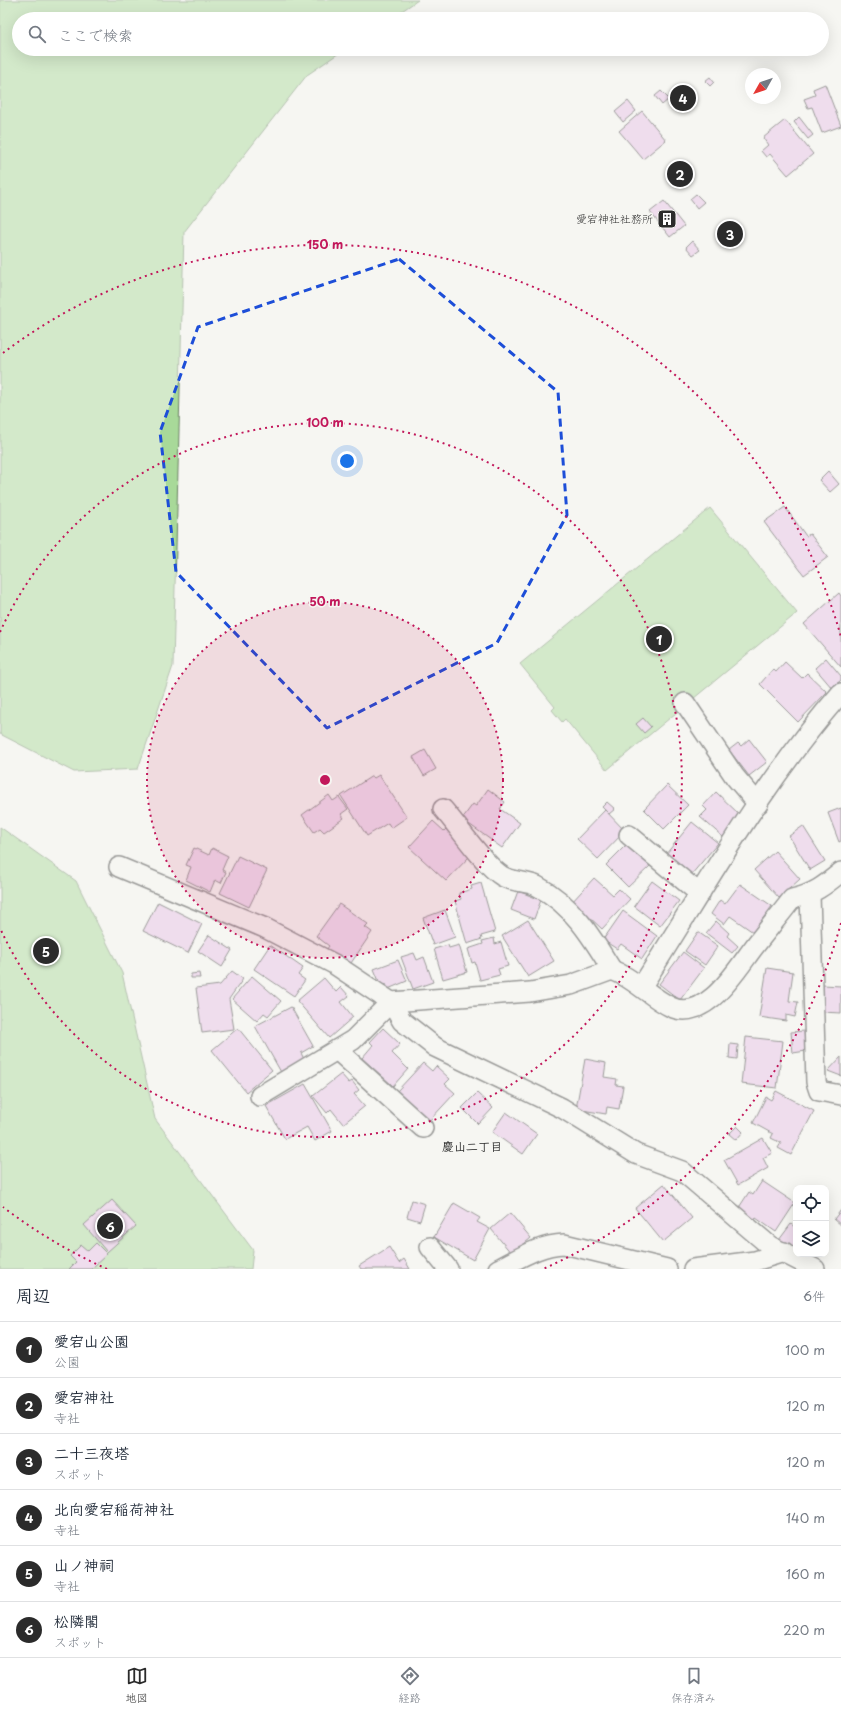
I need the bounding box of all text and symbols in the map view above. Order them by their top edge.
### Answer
search box [12,12,829,56]
icon: search [26,23,48,45]
text: ここで検索 [58,23,133,46]
north arrow [745,68,781,104]
pin: 4 [670,83,696,113]
pin: 2 [667,159,693,189]
building icon: 愛宕神社社務所 [656,208,678,230]
place label: 愛宕神社社務所 [576,210,653,227]
pin: 3 [717,219,743,249]
text: 150 m [307,235,343,253]
text: 100 m [306,413,344,431]
your location [337,451,357,471]
text: 50 m [309,592,341,610]
pin: 1 [646,624,672,654]
centre of rings [318,773,332,787]
pin: 5 [33,936,59,966]
district label: 慶山二丁目 [442,1137,502,1155]
map controls [793,1185,829,1257]
button: locate [793,1185,829,1221]
pin: 6 [97,1211,123,1241]
button: layers [793,1221,829,1257]
text: 周辺 [16,1282,50,1308]
text: 6件 [803,1286,825,1305]
text: 愛宕山公園 [54,1329,129,1352]
text: 1 [26,1340,32,1359]
text: 100 m [785,1340,825,1359]
text: 公園 [54,1352,80,1371]
text: 愛宕神社 [54,1385,114,1408]
text: 2 [24,1396,34,1415]
text: 120 m [786,1396,825,1415]
text: 寺社 [54,1408,80,1427]
text: 二十三夜塔 [54,1441,129,1464]
text: 3 [25,1452,33,1471]
text: 120 m [786,1452,825,1471]
text: スポット [54,1464,106,1483]
text: 北向愛宕稲荷神社 [54,1497,174,1520]
text: 4 [25,1508,33,1527]
text: 140 m [786,1508,825,1527]
text: 寺社 [54,1520,80,1539]
text: 山ノ神祠 [54,1553,114,1576]
text: 5 [25,1564,33,1583]
text: 160 m [786,1564,825,1583]
text: 寺社 [54,1576,80,1595]
text: 松隣閣 [54,1609,99,1632]
text: 6 [24,1620,34,1639]
text: 220 m [783,1620,825,1639]
text: スポット [54,1632,106,1651]
tab: 地図 [126,1665,148,1706]
tab: 経路 [399,1665,421,1706]
tab: 保存済み [672,1665,716,1706]

